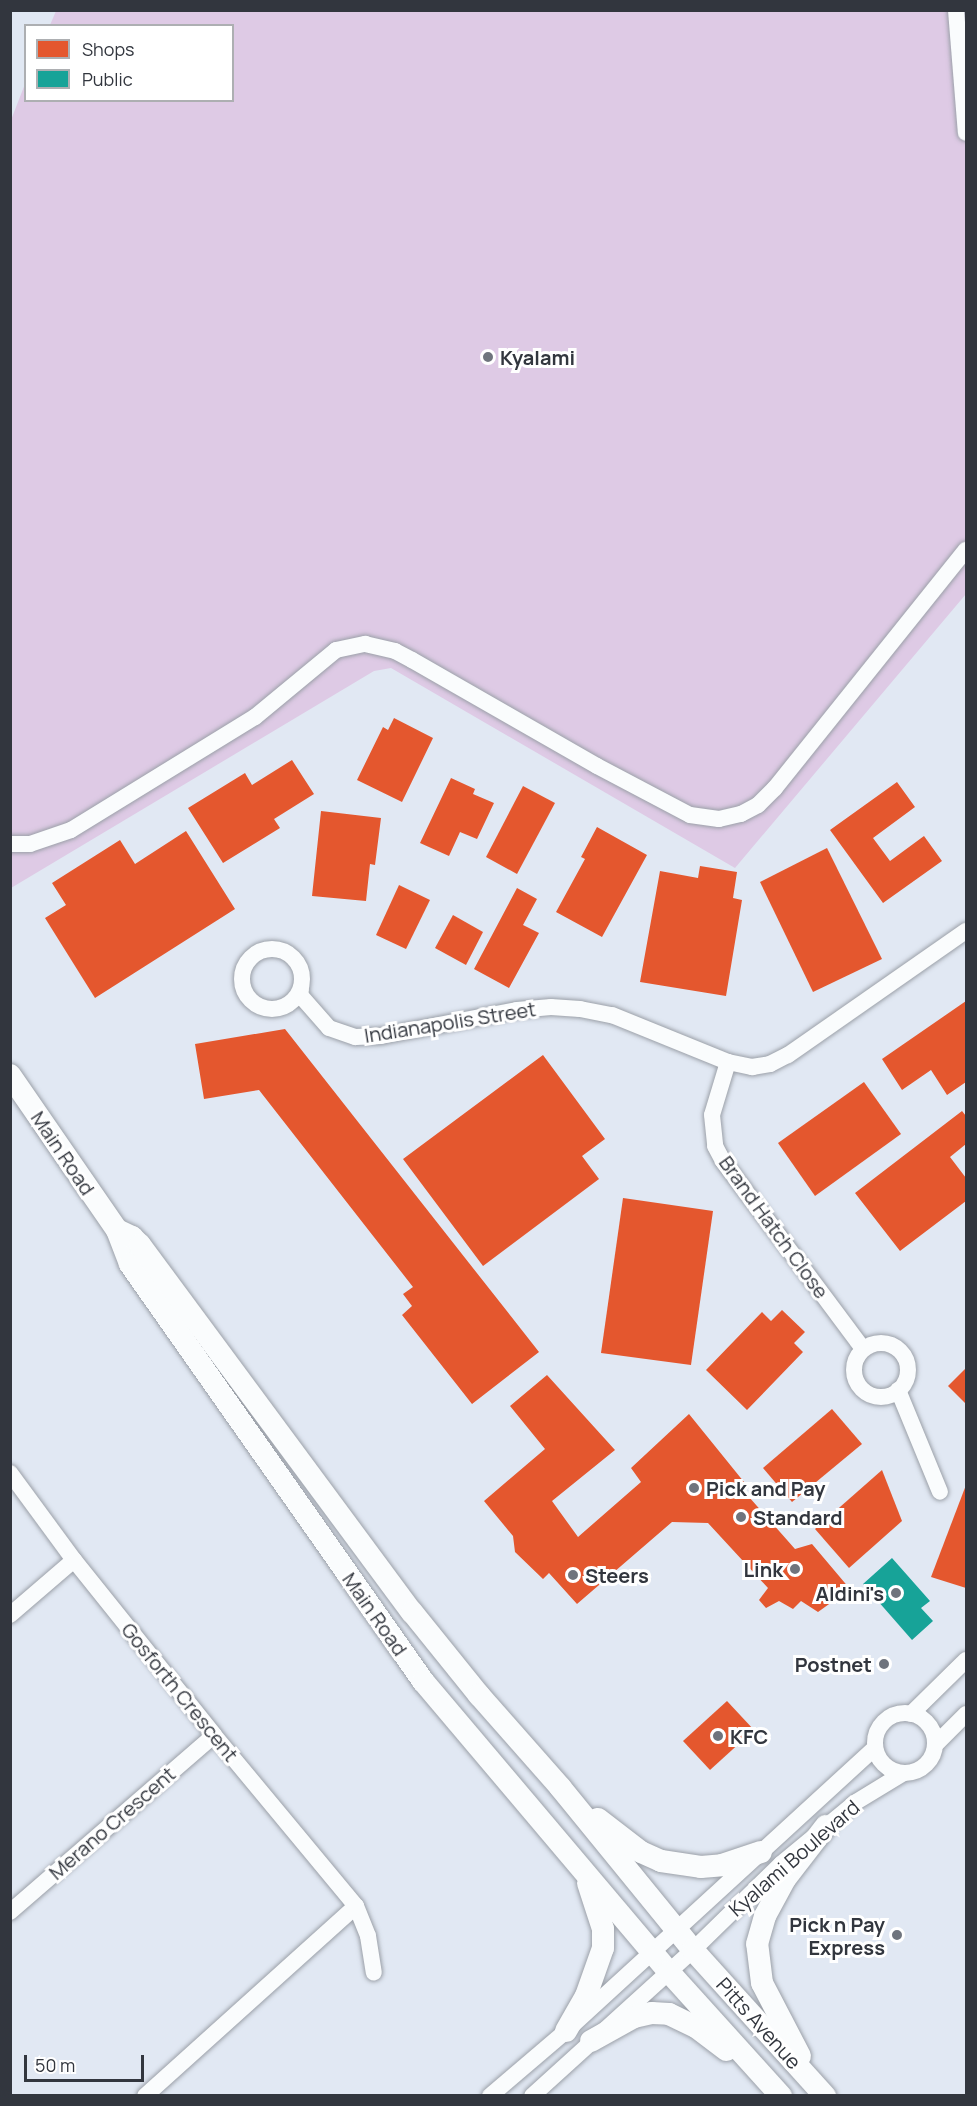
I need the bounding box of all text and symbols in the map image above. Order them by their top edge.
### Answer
legend [24,24,234,102]
text: Shops [82,37,134,61]
text: Public [82,67,133,91]
place label: Kyalami [500,345,575,369]
marker: Kyalami [481,350,495,364]
street label: Indianapolis Street [363,997,537,1047]
street label: Main Road [26,1107,100,1199]
street label: Brand Hatch Close [714,1151,834,1303]
place label: Pick and Pay [706,1476,825,1500]
marker: Pick and Pay [687,1481,701,1495]
place label: Standard [753,1505,843,1529]
marker: Standard [734,1510,748,1524]
place label: Link [743,1557,783,1581]
marker: Link [788,1562,802,1576]
place label: Steers [585,1563,649,1587]
street label: Main Road [338,1568,412,1660]
marker: Steers [566,1568,580,1582]
place label: Aldini's [816,1581,884,1605]
marker: Aldini's [889,1586,903,1600]
street label: Gosforth Crescent [117,1618,243,1766]
place label: Postnet [795,1652,872,1676]
marker: Postnet [877,1657,891,1671]
place label: KFC [730,1724,768,1748]
marker: KFC [711,1729,725,1743]
street label: Merano Crescent [44,1762,180,1884]
street label: Kyalami Boulevard [724,1795,864,1921]
place label: Pick n Pay Express [789,1912,885,1959]
marker: Pick n Pay Express [890,1928,904,1942]
street label: Pitts Avenue [712,1972,806,2074]
scale bar [27,2043,147,2081]
text: 50 m [35,2053,75,2077]

